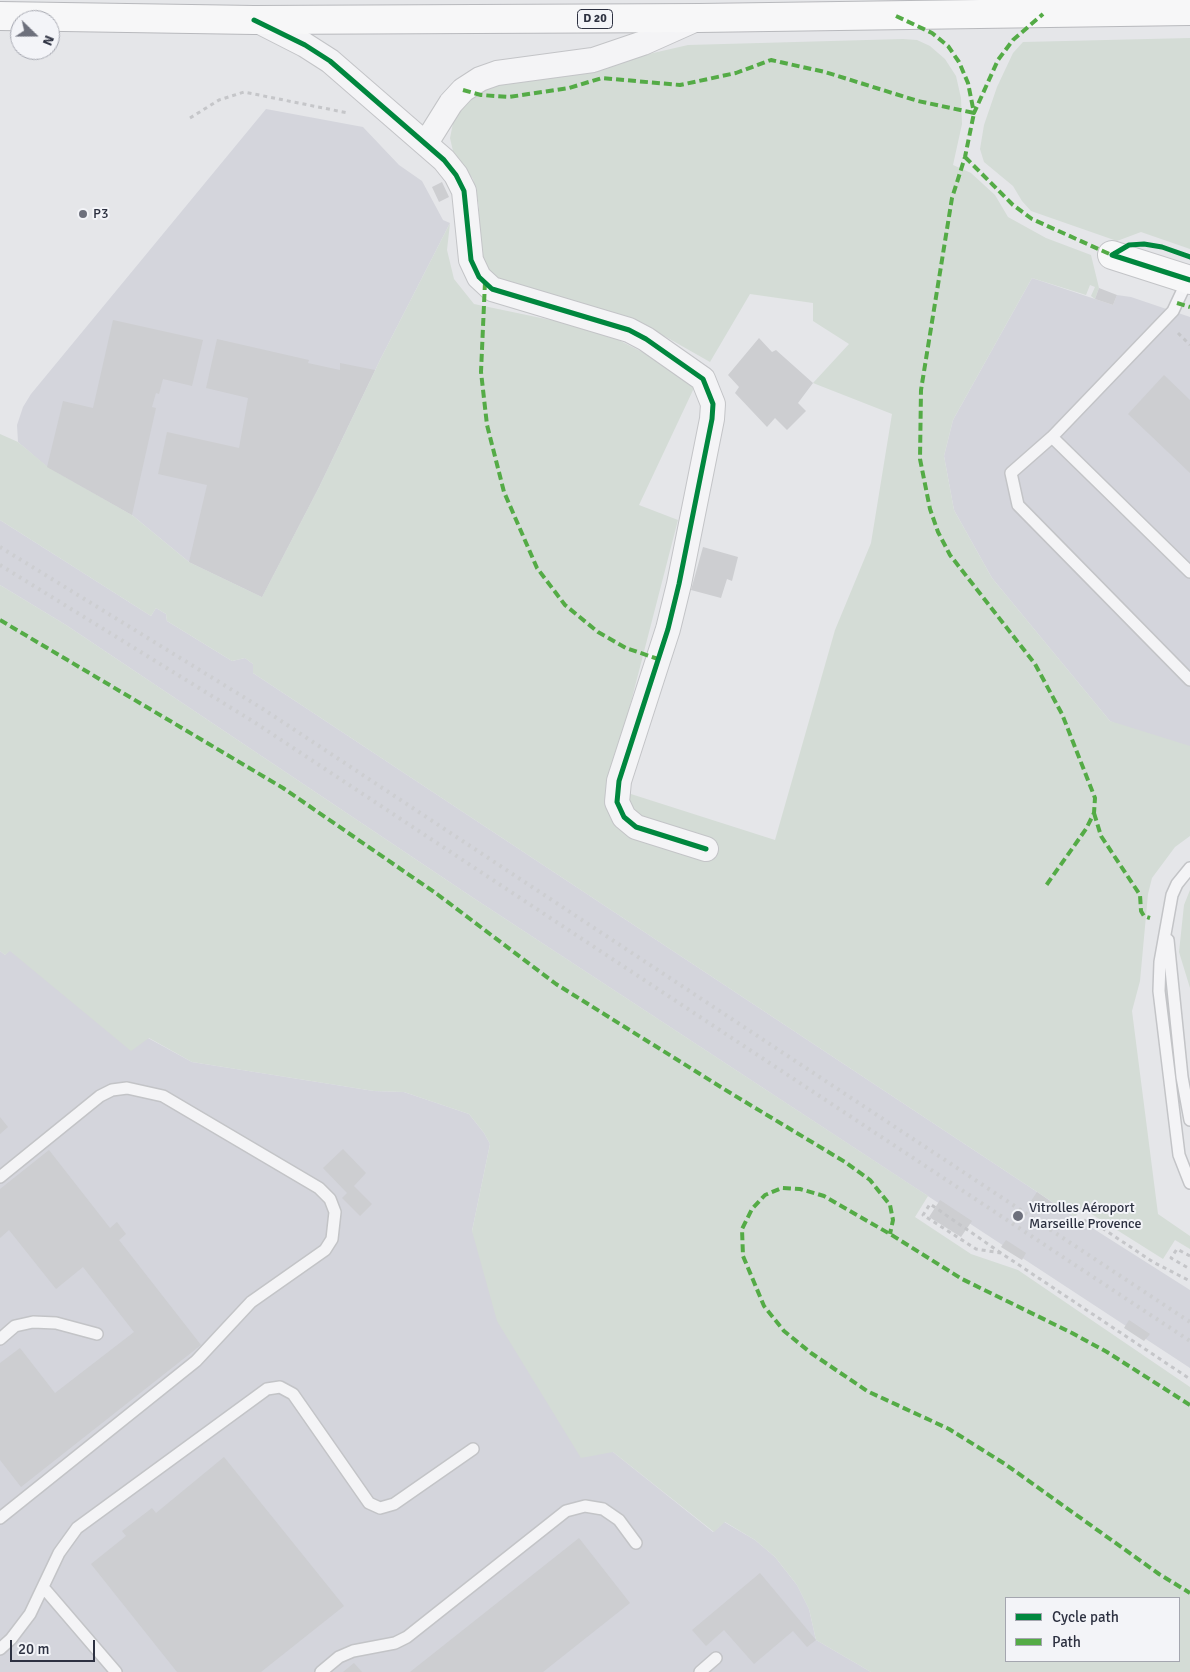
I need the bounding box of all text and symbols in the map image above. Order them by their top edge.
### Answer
north arrow [10,10,60,60]
road number: D 20 [578,10,612,28]
text: N [39,33,58,48]
place label: P3 [93,206,109,222]
marker: P3 [77,208,89,220]
place label: Vitrolles Aéroport Marseille Provence [1029,1200,1142,1232]
marker: Vitrolles Aéroport Marseille Provence [1011,1209,1025,1223]
legend [1005,1597,1180,1662]
text: Cycle path [1052,1608,1119,1626]
scale bar [12,1630,98,1662]
text: Path [1052,1633,1081,1651]
text: 20 m [18,1640,49,1658]

